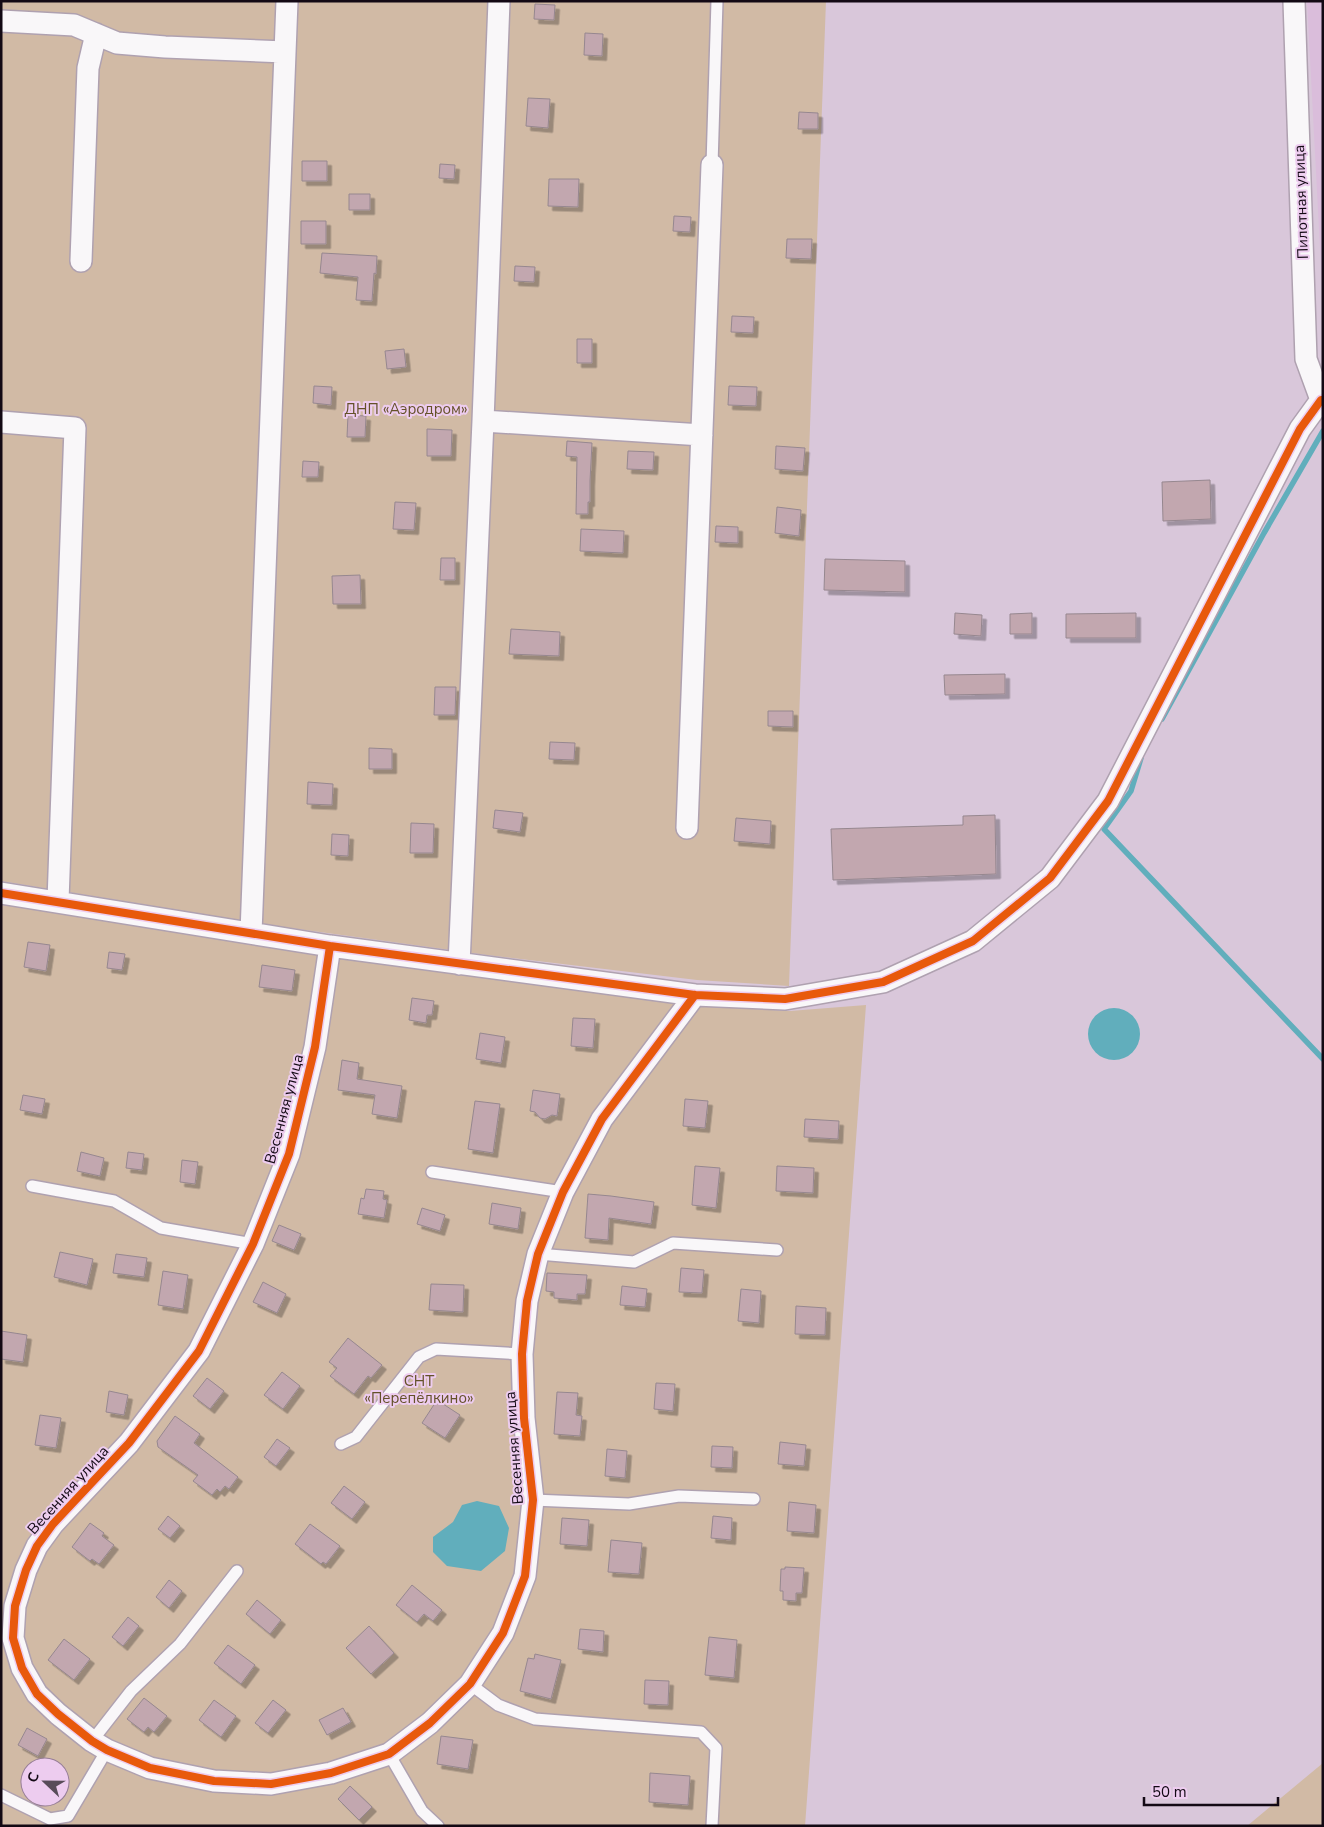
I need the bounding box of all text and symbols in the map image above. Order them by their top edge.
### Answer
street label: Пилотная улица [1289,144,1313,260]
park label: ДНП «Аэродром» [344,399,468,419]
street label: Весенняя улица [260,1052,308,1166]
park label: СНТ «Перепёлкино» [364,1371,474,1408]
street label: Весенняя улица [500,1391,528,1505]
street label: Весенняя улица [23,1441,113,1539]
north arrow [20,1757,70,1807]
text: С [23,1769,44,1785]
scale bar [1144,1774,1278,1806]
text: 50 m [1152,1782,1187,1802]

